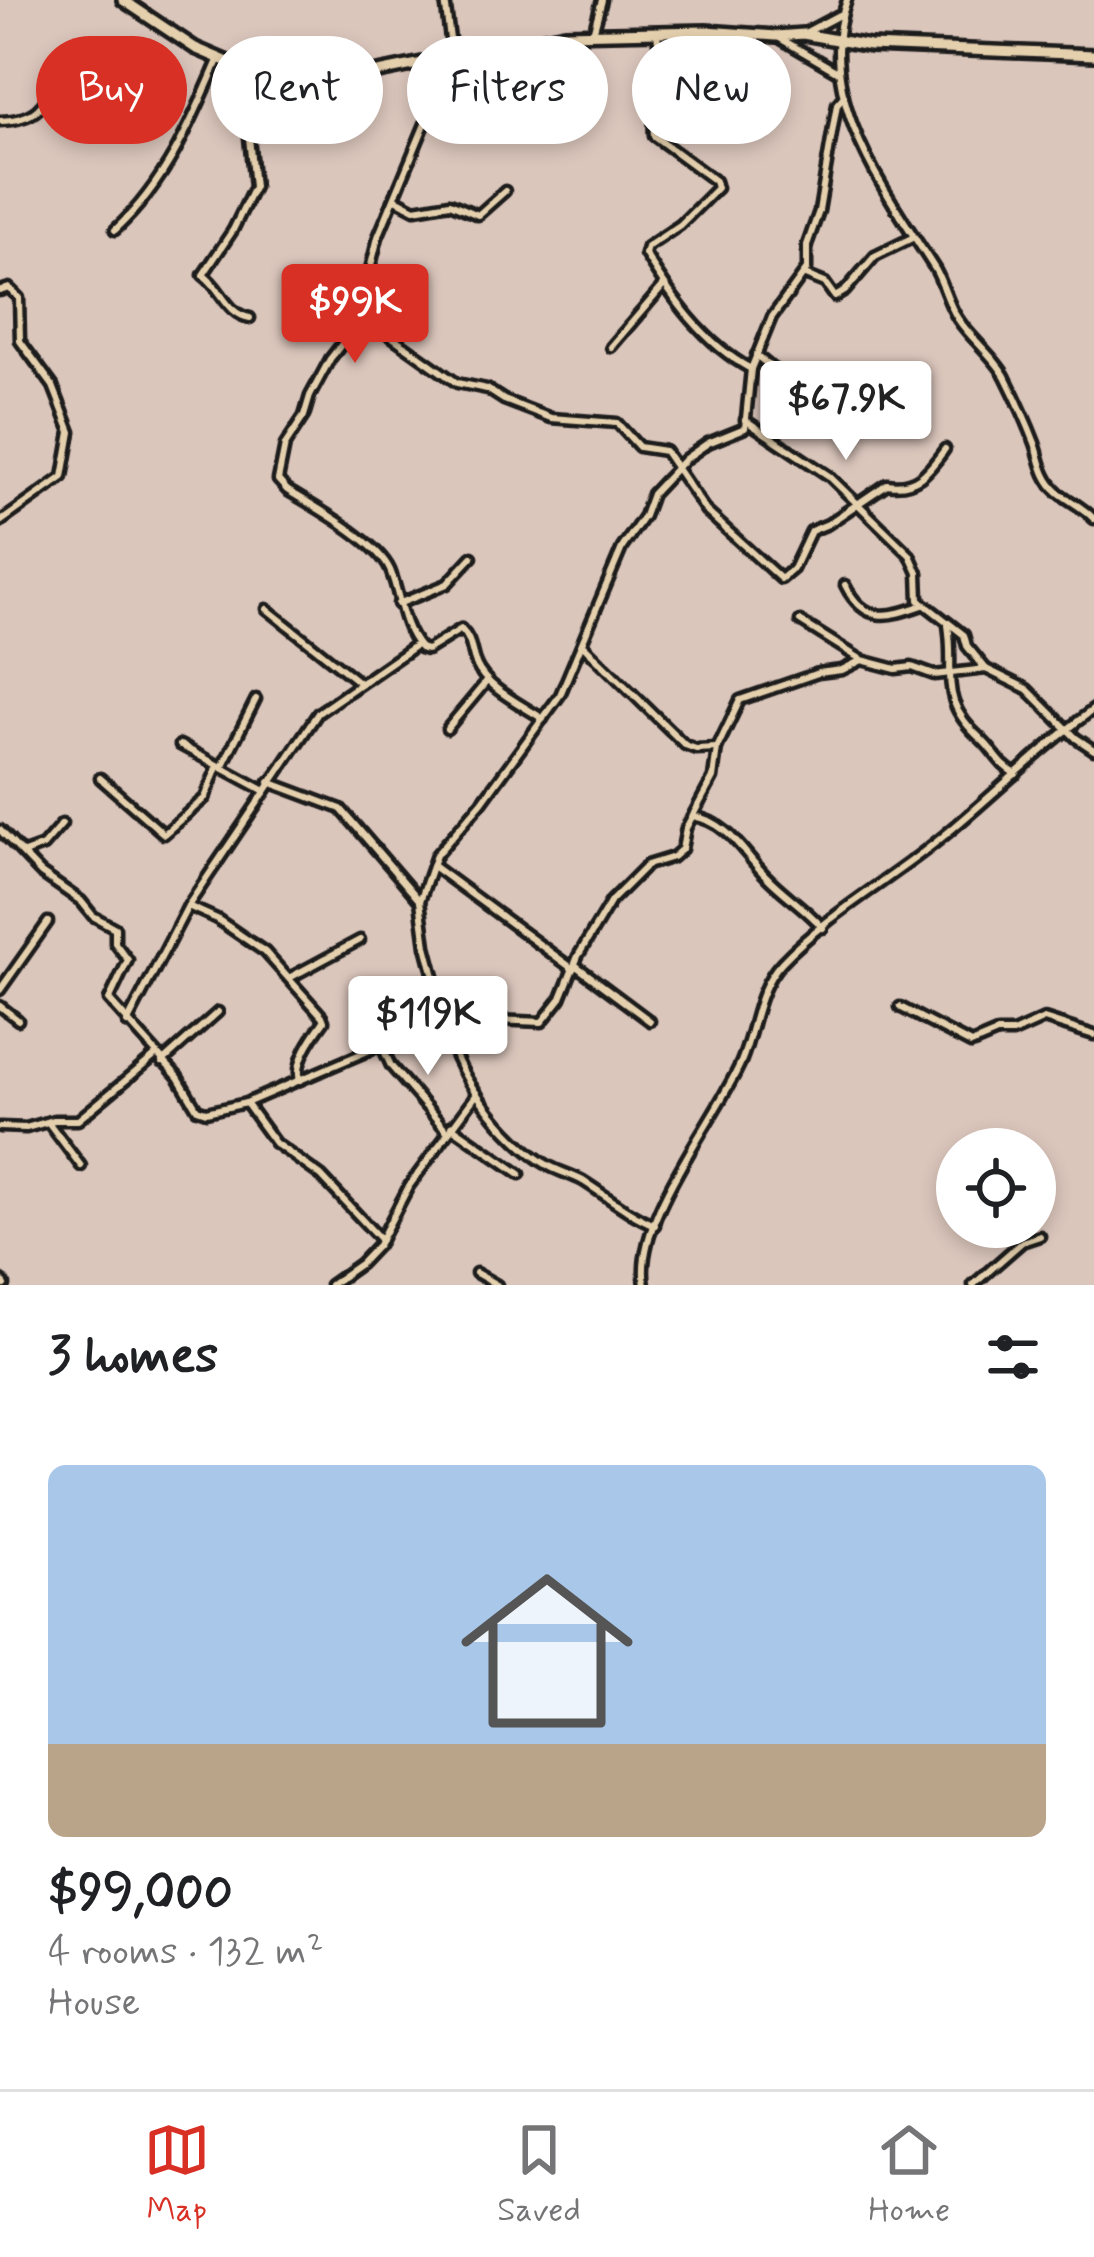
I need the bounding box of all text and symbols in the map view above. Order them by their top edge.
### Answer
chip: Buy [36,36,187,144]
chip: Rent [211,36,383,144]
chip: Filters [407,36,608,144]
chip: New [632,36,791,144]
pin: $99K [284,264,426,366]
text: $99K [309,277,401,328]
pin: $67.9K [748,361,944,463]
text: $67.9K [787,374,905,425]
pin: $119K [344,976,512,1078]
text: $119K [375,989,481,1040]
map controls [936,1128,1056,1248]
button: locate [936,1128,1056,1248]
text: 3 homes [48,1324,218,1390]
icon: filters [980,1324,1046,1390]
icon: home [439,1543,655,1759]
text: $99,000 [48,1861,233,1927]
text: 4 rooms · 132 m² [48,1927,324,1978]
text: House [48,1978,140,2029]
tab: Map [144,2117,210,2233]
tab: Saved [497,2117,581,2233]
tab: Home [868,2117,950,2233]

